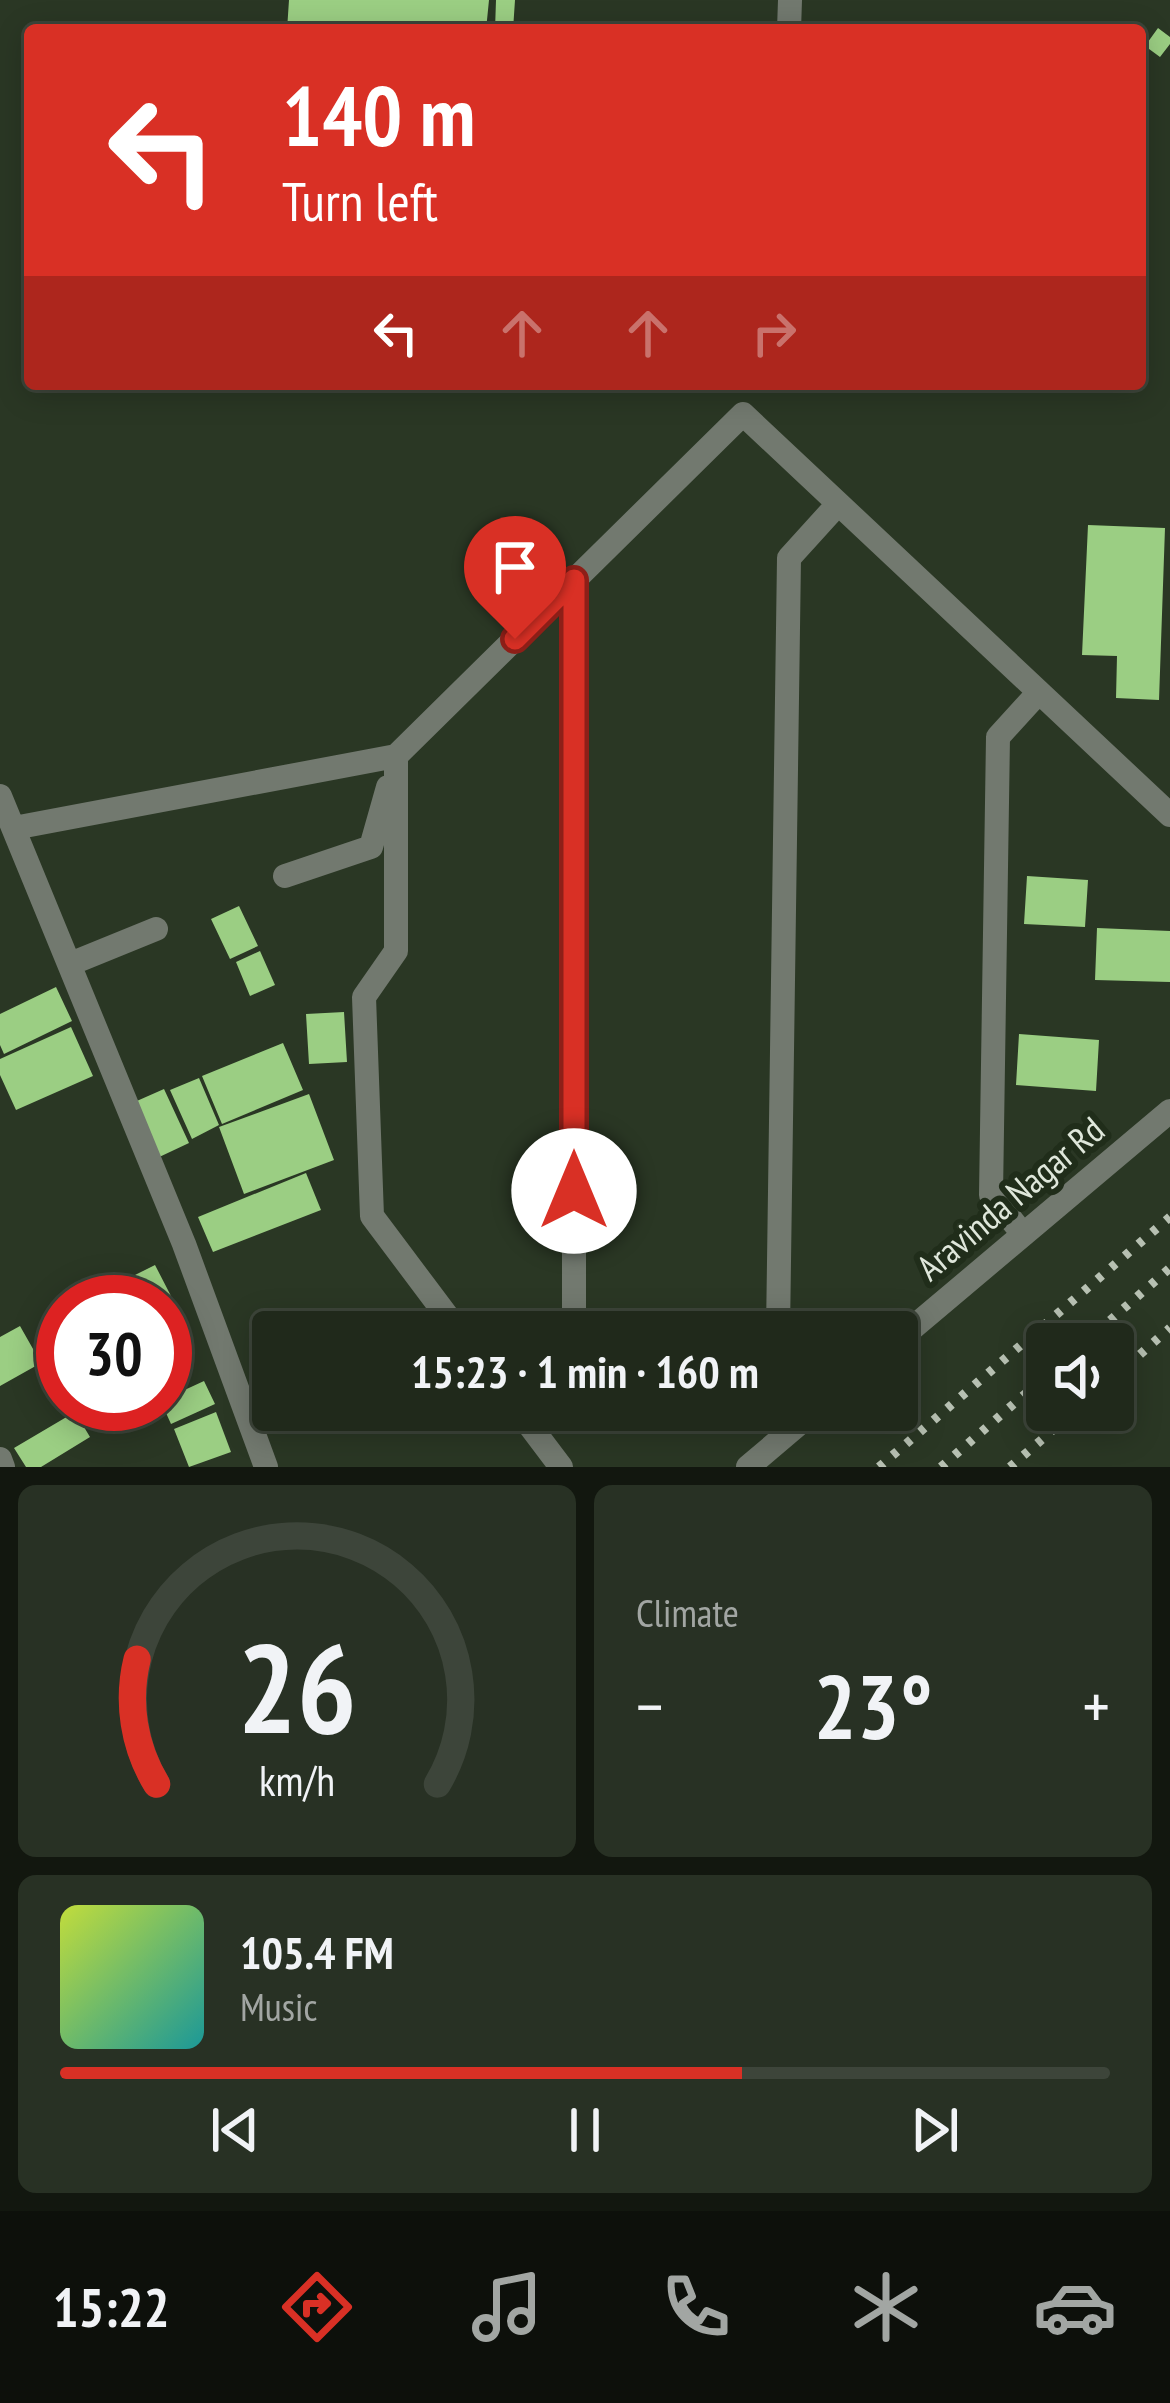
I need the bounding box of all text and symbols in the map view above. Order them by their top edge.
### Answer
text: 140 m [282,60,475,169]
icon: left [84,72,240,228]
text: Turn left [282,166,438,236]
icon: left [363,300,429,366]
icon: ahead [489,300,555,366]
icon: ahead [615,300,681,366]
icon: right [741,300,807,366]
pin [464,516,566,639]
icon: arrive [482,534,548,600]
street label: Aravinda Nagar Rd [907,1106,1113,1290]
position arrow [511,1128,637,1254]
speed limit sign: 30 [36,1275,192,1431]
map controls [1026,1323,1134,1431]
button: sound [1026,1323,1134,1431]
text: 15:23 · 1 min · 160 m [411,1342,759,1400]
text: Climate [636,1587,739,1638]
text: 26 [237,1606,357,1767]
text: 23° [814,1647,932,1764]
text: − [636,1663,663,1748]
text: + [1083,1663,1110,1748]
text: km/h [259,1752,335,1808]
text: 105.4 FM [240,1923,394,1981]
text: Music [240,1981,317,2032]
icon: previous [202,2097,268,2163]
icon: pause [552,2097,618,2163]
icon: next [902,2097,968,2163]
icon: directions [275,2265,359,2349]
icon: music [465,2265,549,2349]
icon: phone [654,2265,738,2349]
icon: climate [844,2265,928,2349]
icon: car [1033,2265,1117,2349]
text: 15:22 [53,2272,170,2342]

